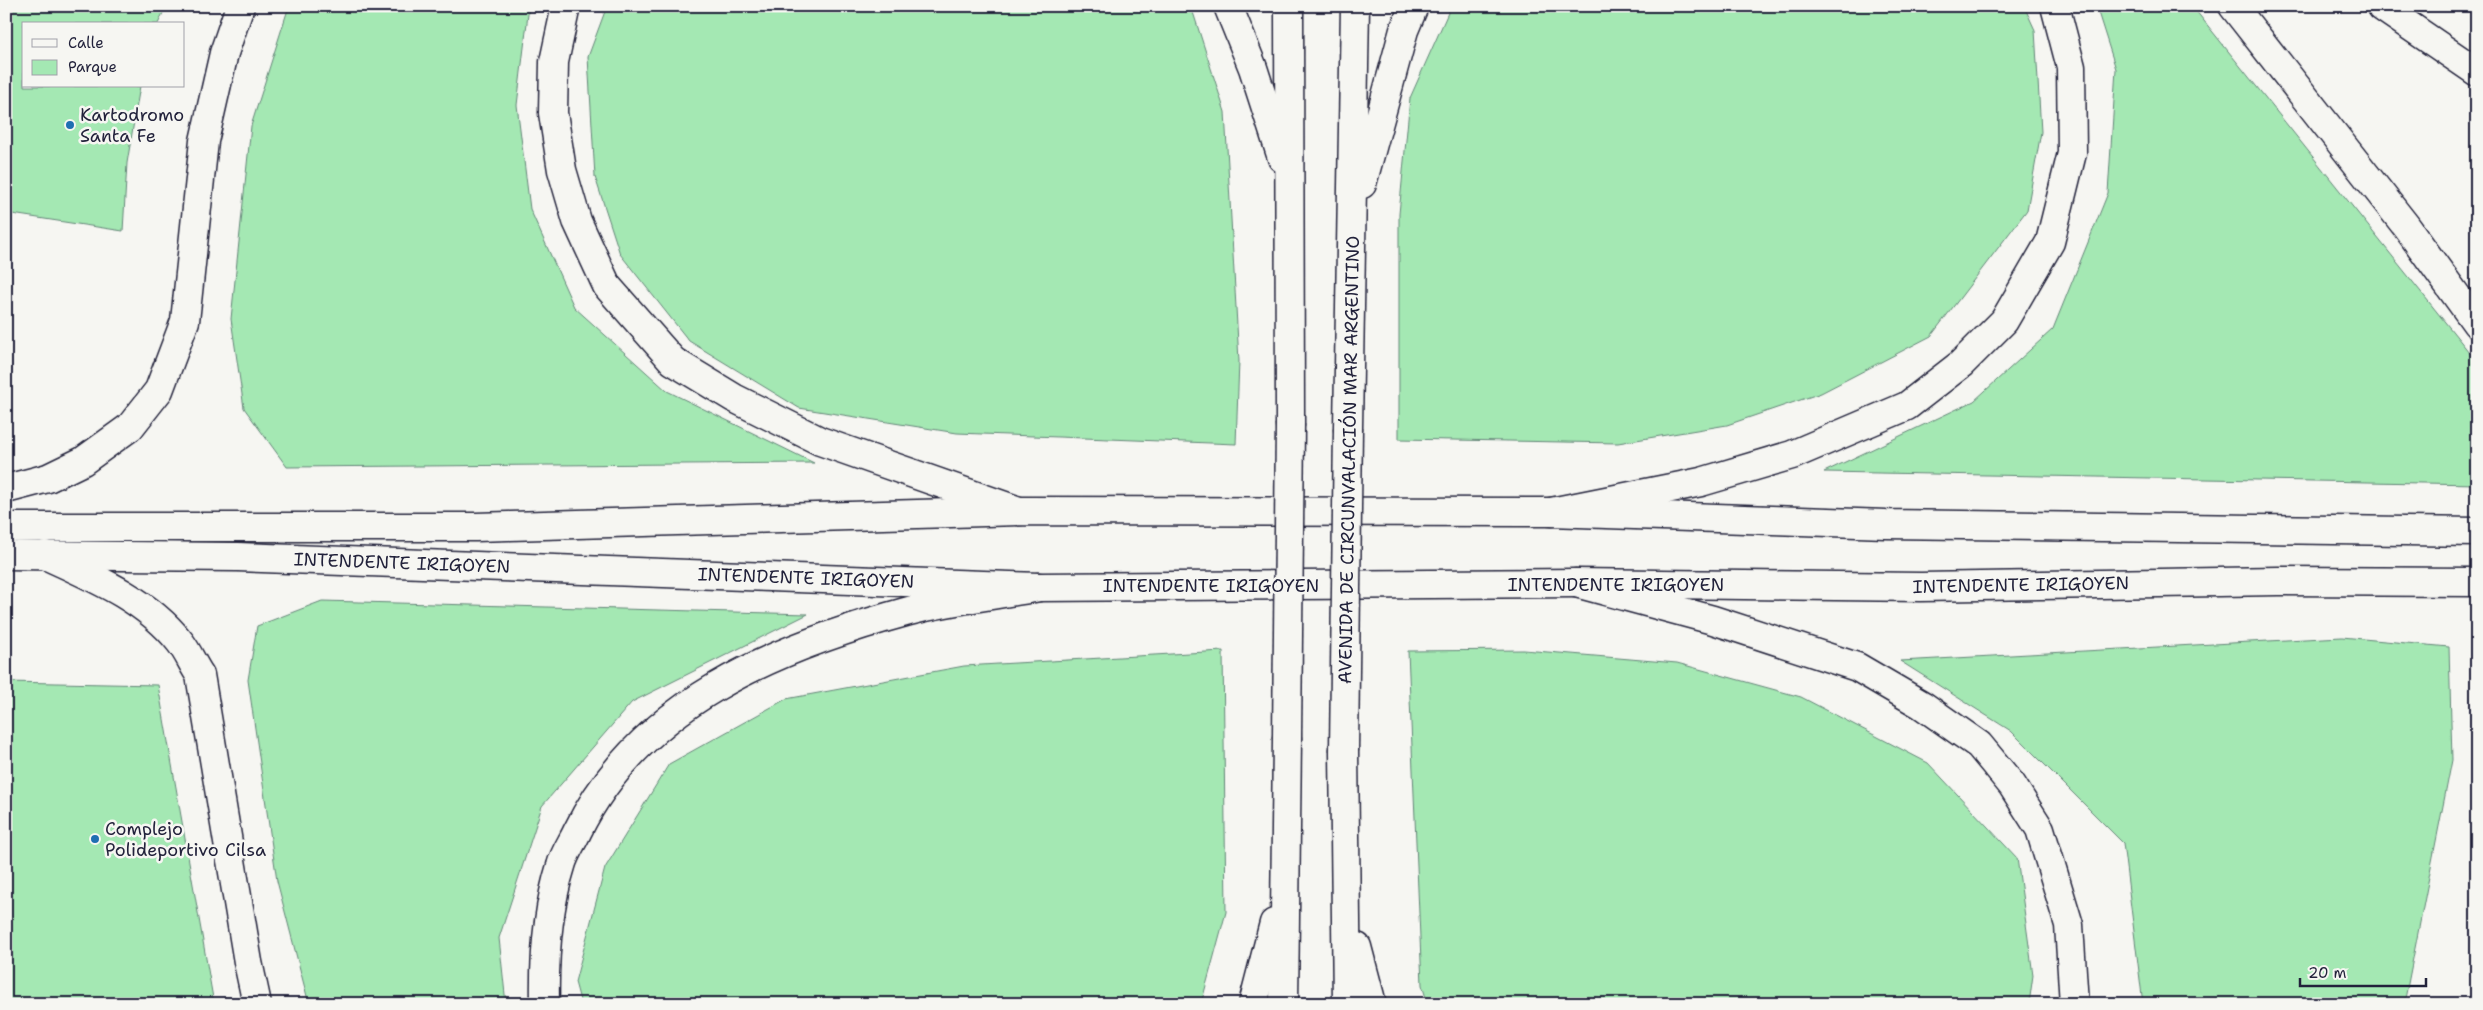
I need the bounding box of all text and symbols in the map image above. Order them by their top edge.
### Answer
legend [22,22,185,88]
text: Calle [68,33,104,53]
text: Parque [68,57,117,77]
place label: Kartodromo Santa Fe [80,103,184,148]
marker: Kartodromo Santa Fe [64,119,76,131]
street label: AVENIDA DE CIRCUNVALACIÓN MAR ARGENTINO [1333,236,1365,684]
street label: INTENDENTE IRIGOYEN [293,547,511,579]
street label: INTENDENTE IRIGOYEN [697,562,915,594]
street label: INTENDENTE IRIGOYEN [1913,571,2129,599]
street label: INTENDENTE IRIGOYEN [1508,573,1724,597]
street label: INTENDENTE IRIGOYEN [1103,574,1319,598]
place label: Complejo Polideportivo Cilsa [105,817,266,862]
marker: Complejo Polideportivo Cilsa [89,833,101,845]
scale bar [2300,955,2427,987]
text: 20 m [2308,963,2347,983]

